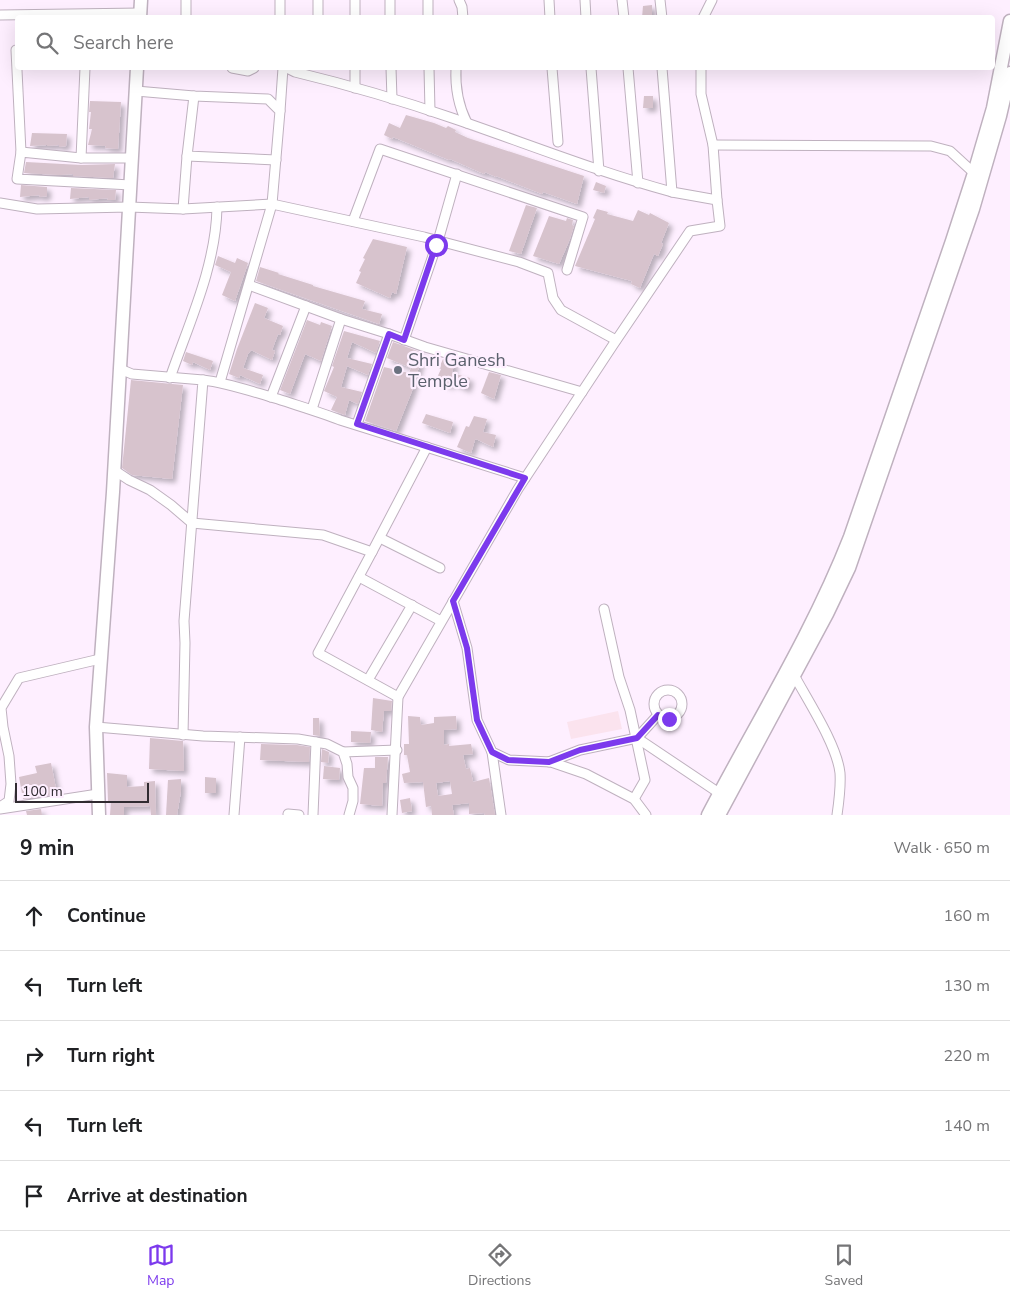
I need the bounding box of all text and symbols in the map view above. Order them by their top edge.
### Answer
search box [15,15,995,70]
icon: search [33,29,61,57]
text: Search here [73,30,174,56]
route start [425,234,448,257]
place label: Shri Ganesh Temple [408,348,506,393]
marker: Shri Ganesh Temple [392,364,404,376]
route end [658,708,681,731]
scale bar [15,780,149,803]
text: 100 m [22,782,63,801]
text: 9 min [20,834,74,862]
text: Walk · 650 m [894,837,990,859]
icon: ahead [20,902,48,930]
text: Continue [67,903,146,929]
text: 160 m [943,905,990,927]
icon: left [20,972,48,1000]
text: Turn left [67,973,142,999]
text: 130 m [943,975,990,997]
icon: right [20,1042,48,1070]
text: Turn right [67,1043,154,1069]
text: 220 m [943,1045,990,1067]
icon: left [20,1112,48,1140]
text: Turn left [67,1113,142,1139]
text: 140 m [943,1115,990,1137]
icon: arrive [20,1182,48,1210]
text: Arrive at destination [67,1183,248,1209]
tab: Map [147,1241,175,1290]
tab: Directions [468,1241,531,1290]
tab: Saved [825,1241,863,1290]

